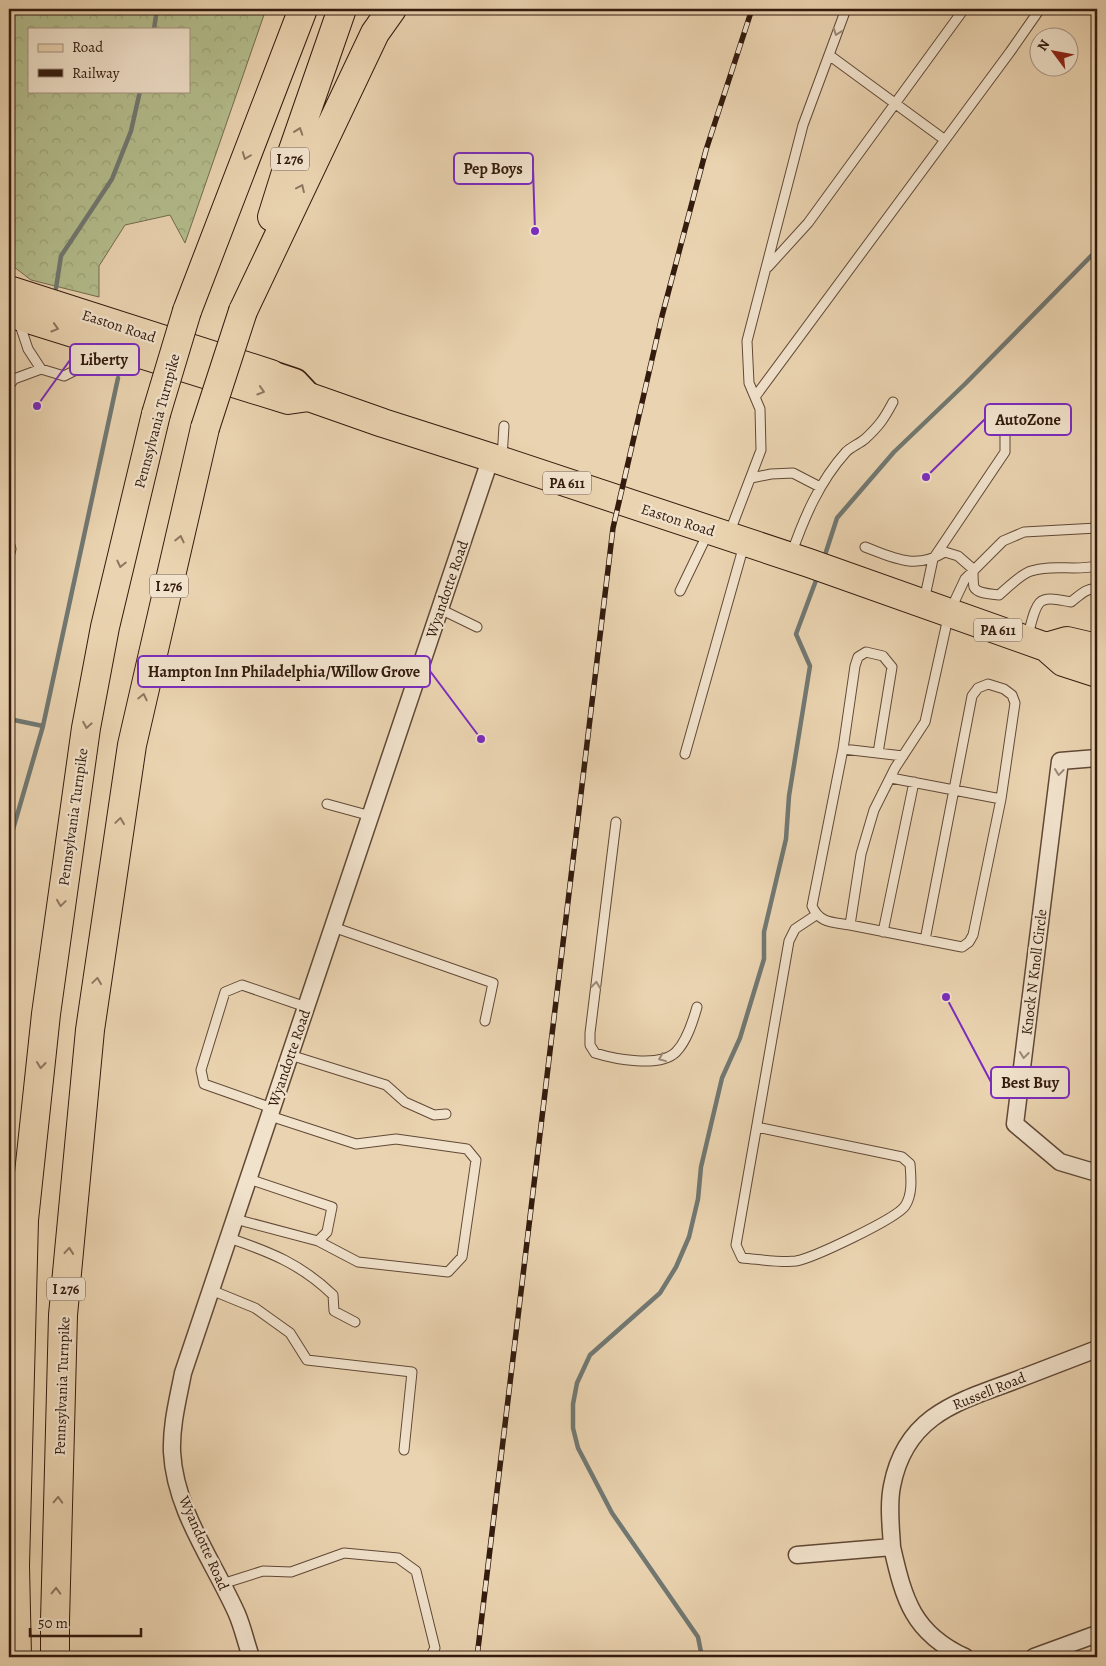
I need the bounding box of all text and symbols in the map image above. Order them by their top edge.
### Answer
one-way arrow [833,27,843,36]
legend [28,28,190,92]
north arrow [1028,28,1078,78]
text: N [1033,36,1054,55]
text: Road [72,37,104,57]
text: Railway [72,63,120,83]
one-way arrow [293,128,303,136]
road number: I 276 [271,148,309,170]
one-way arrow [242,151,252,160]
callout: Pep Boys [454,153,533,184]
text: Pep Boys [463,158,523,180]
one-way arrow [295,185,305,194]
street label: Easton Road [80,305,159,348]
one-way arrow [51,322,59,332]
callout: Liberty [70,344,139,375]
text: Liberty [80,349,129,371]
street label: Pennsylvania Turnpike [129,351,185,491]
one-way arrow [256,386,264,396]
callout: AutoZone [985,404,1071,435]
text: AutoZone [994,409,1061,431]
road number: PA 611 [543,472,591,494]
street label: Easton Road [639,499,718,542]
one-way arrow [174,534,185,543]
street label: Wyandotte Road [421,537,473,641]
one-way arrow [116,559,127,568]
road number: I 276 [150,574,188,598]
road number: PA 611 [974,618,1022,642]
callout: Hampton Inn Philadelphia/Willow Grove [138,656,430,687]
text: Hampton Inn Philadelphia/Willow Grove [148,661,420,683]
one-way arrow [137,693,148,702]
one-way arrow [82,721,92,730]
street label: Pennsylvania Turnpike [53,747,93,887]
one-way arrow [1054,769,1065,777]
one-way arrow [115,816,125,825]
one-way arrow [57,899,67,908]
street label: Knock N Knoll Circle [1016,908,1052,1036]
one-way arrow [91,977,102,985]
one-way arrow [590,981,601,989]
street label: Wyandotte Road [263,1006,315,1110]
one-way arrow [1019,1051,1030,1059]
one-way arrow [658,1052,667,1063]
one-way arrow [36,1061,47,1069]
callout: Best Buy [991,1067,1069,1098]
text: Best Buy [1001,1072,1060,1094]
one-way arrow [63,1246,74,1254]
road number: I 276 [47,1278,85,1300]
street label: Pennsylvania Turnpike [50,1316,74,1456]
street label: Russell Road [949,1367,1029,1415]
street label: Wyandotte Road [174,1492,234,1594]
one-way arrow [53,1496,63,1504]
one-way arrow [51,1587,61,1594]
scale bar [30,1606,141,1638]
text: 50 m [38,1613,68,1633]

